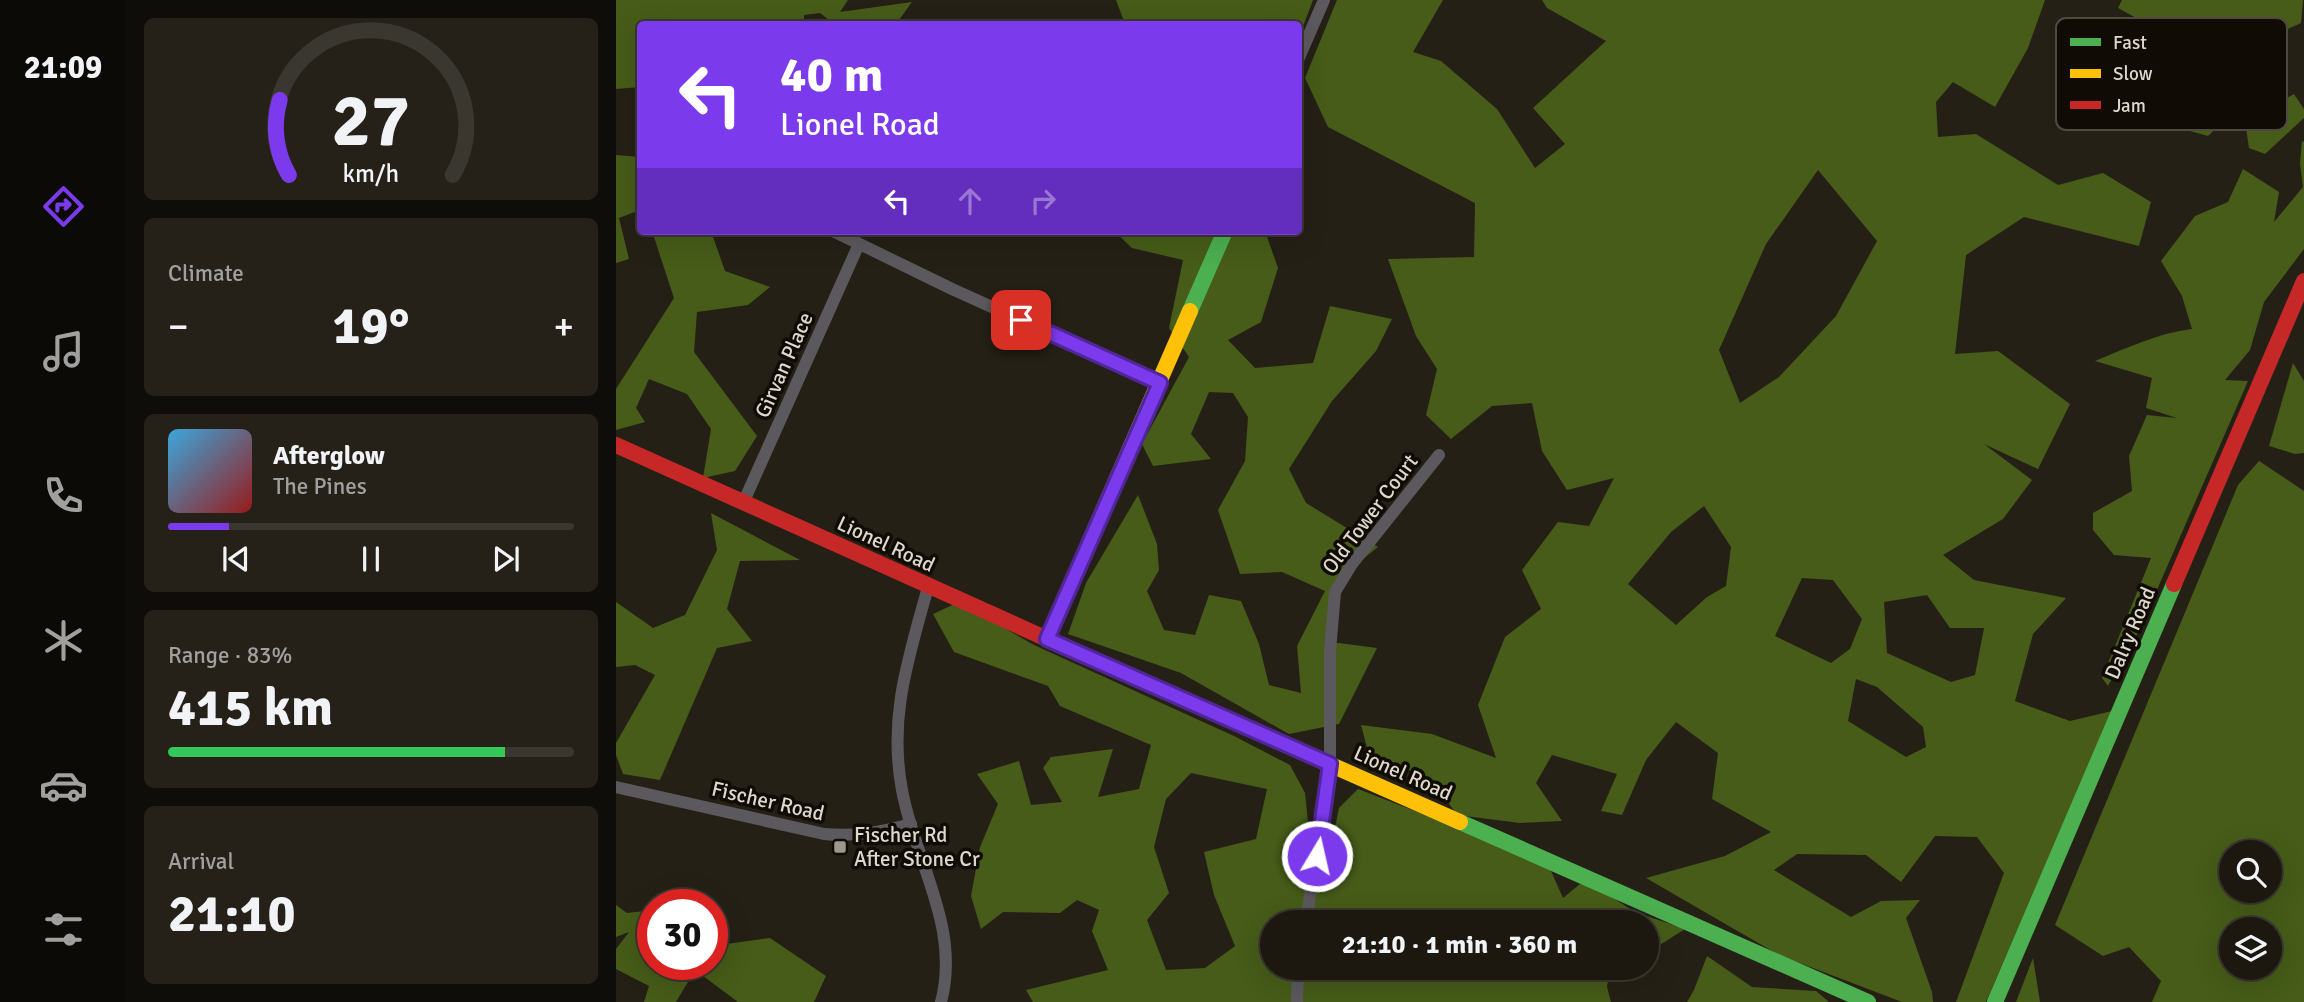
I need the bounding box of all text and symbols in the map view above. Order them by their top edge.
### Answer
legend [2056,18,2287,130]
text: Fast [2113,31,2147,55]
text: 40 m [780,45,883,105]
text: 21:09 [24,48,102,87]
icon: left [665,49,756,140]
text: Slow [2113,62,2153,86]
text: 27 [332,77,410,166]
text: Jam [2113,94,2146,118]
text: Lionel Road [780,105,940,144]
text: km/h [343,158,399,189]
icon: directions [39,182,88,231]
icon: left [878,182,916,220]
icon: ahead [951,182,989,220]
icon: right [1024,182,1062,220]
text: Climate [168,259,244,288]
pin [991,290,1051,350]
text: 19° [333,294,409,358]
icon: arrive [1002,301,1040,339]
text: − [168,303,189,350]
text: + [553,303,574,350]
street label: Girvan Place [749,308,819,422]
icon: music [39,327,88,376]
text: Afterglow [273,440,385,472]
street label: Old Tower Court [1317,449,1423,579]
icon: phone [39,471,88,520]
text: The Pines [273,472,367,501]
street label: Lionel Road [833,510,939,578]
icon: previous [217,540,255,578]
icon: pause [352,540,390,578]
icon: next [487,540,525,578]
street label: Dalry Road [2099,583,2161,683]
icon: climate [39,616,88,665]
text: Range · 83% [168,641,292,670]
text: 415 km [168,676,333,740]
street label: Lionel Road [1350,740,1456,806]
icon: car [39,761,88,810]
street label: Fischer Road [709,775,827,827]
position arrow [1280,819,1354,893]
place label: Fischer Rd After Stone Cr [854,822,980,872]
marker: Fischer Rd After Stone Cr [832,839,848,855]
map controls [2219,840,2282,980]
button: search [2219,840,2282,903]
text: Arrival [168,847,234,876]
text: 21:10 [168,882,296,946]
speed limit sign: 30 [637,889,728,980]
icon: filters [39,905,88,954]
button: layers [2219,917,2282,980]
text: 21:10 · 1 min · 360 m [1342,929,1577,961]

